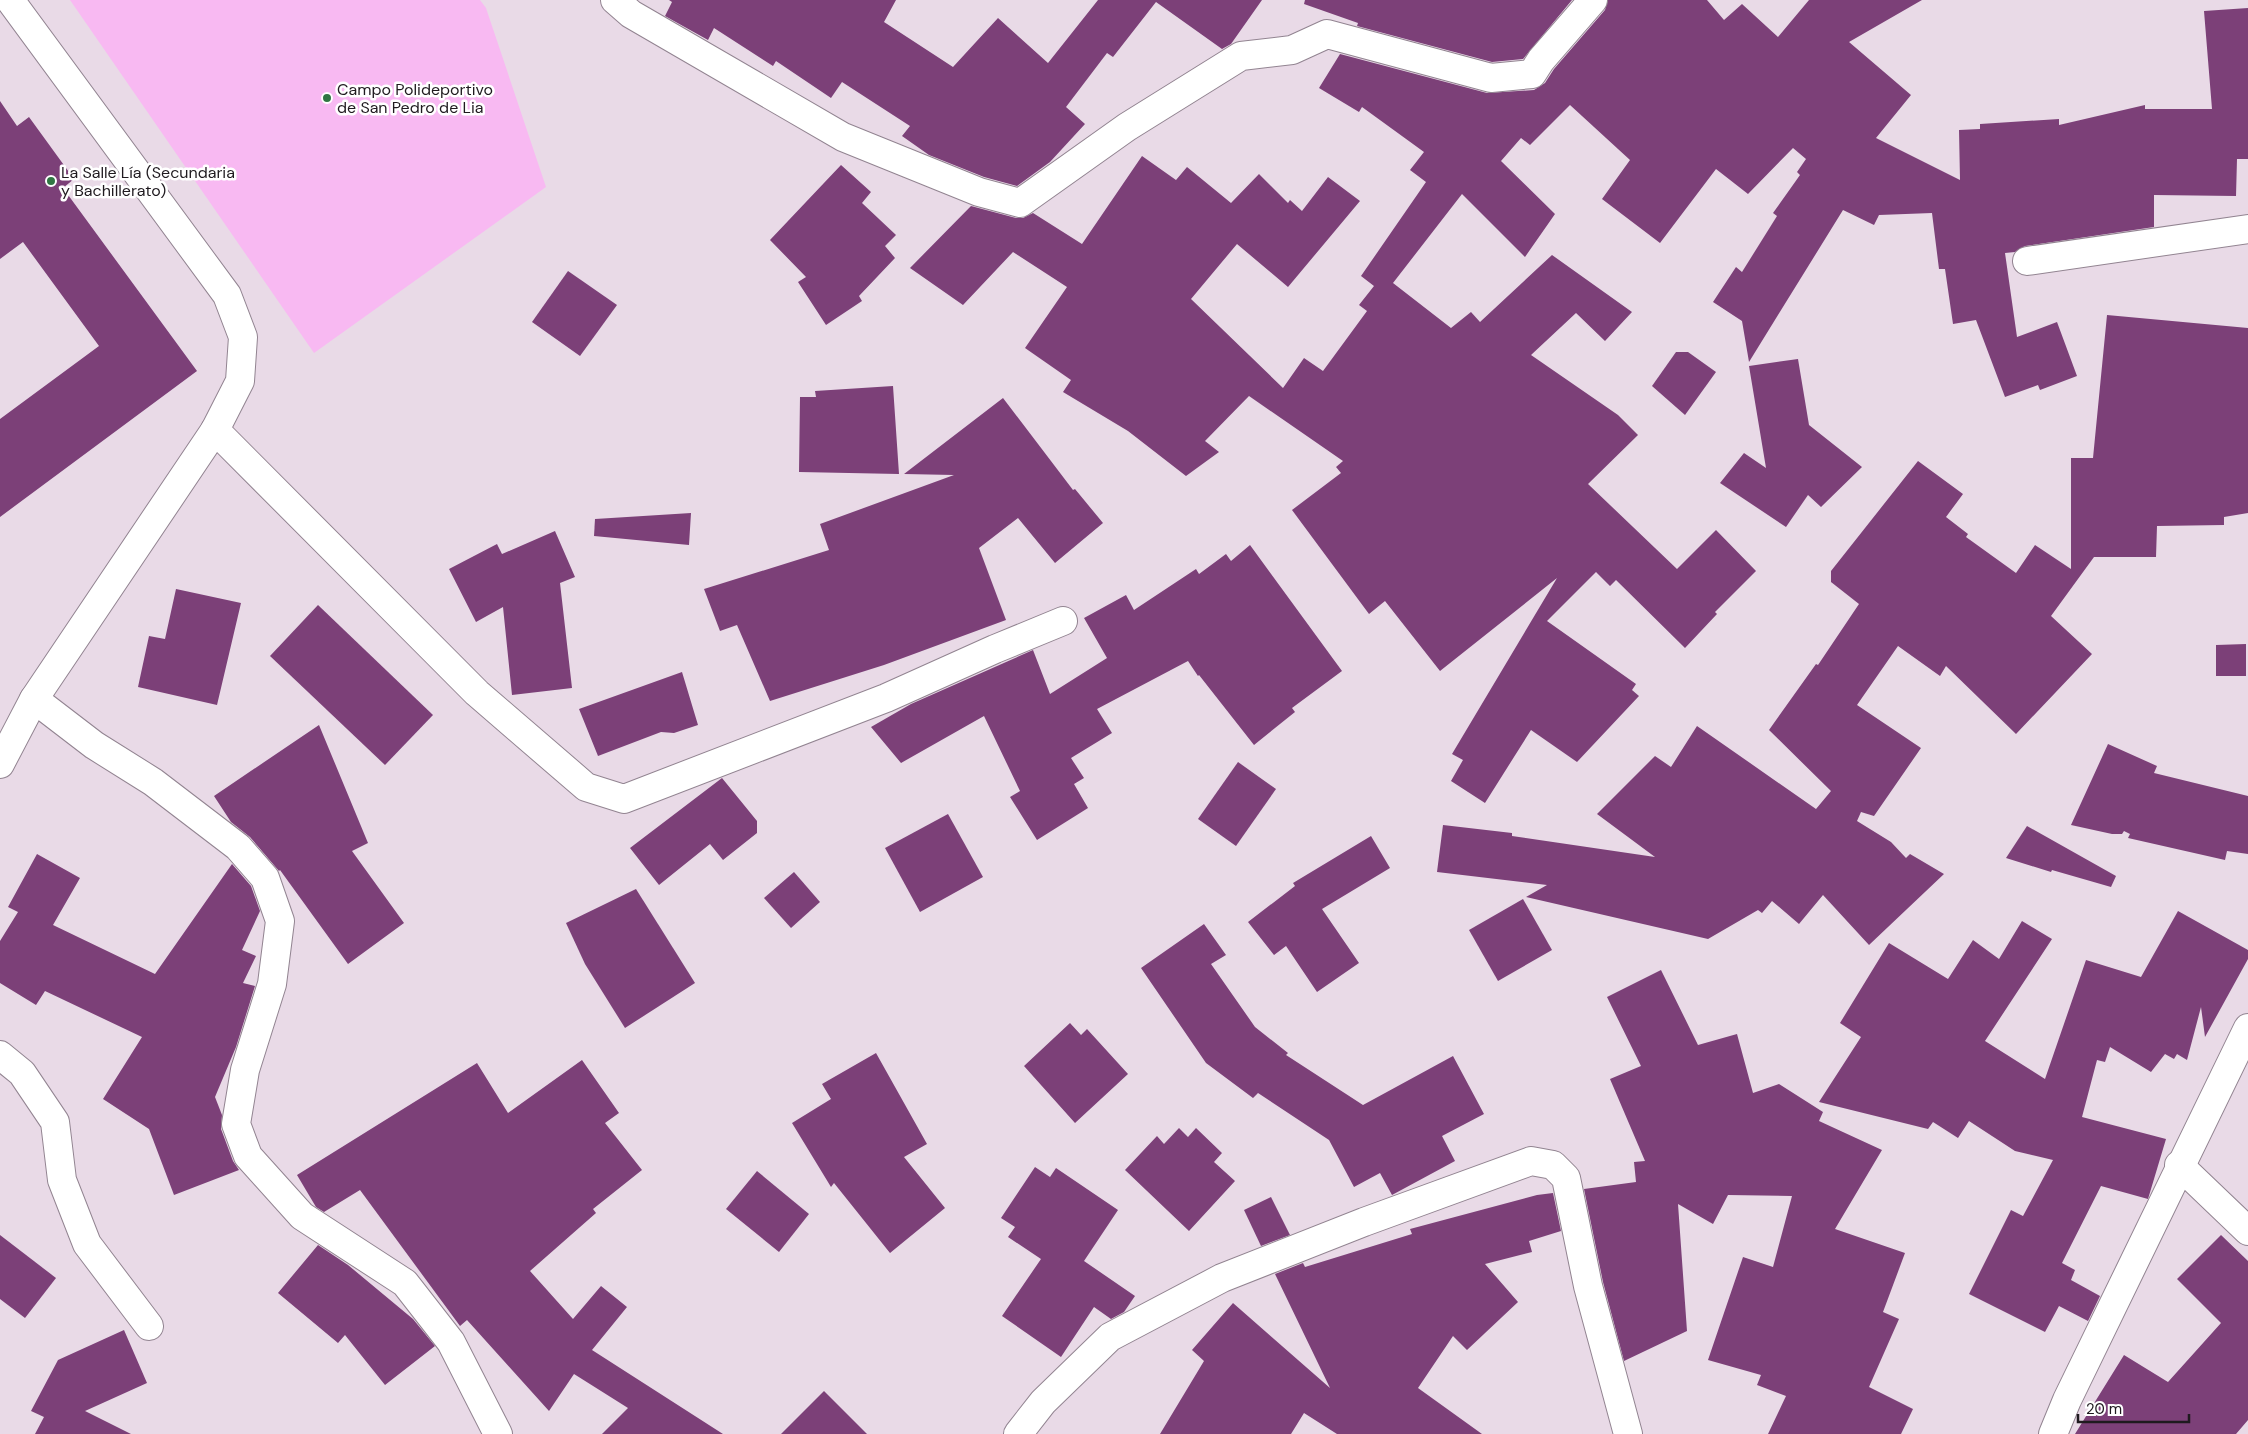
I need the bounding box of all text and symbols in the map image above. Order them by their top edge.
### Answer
place label: Campo Polideportivo de San Pedro de Lia [337,79,493,118]
marker: Campo Polideportivo de San Pedro de Lia [321,92,333,104]
place label: La Salle Lía (Secundaria y Bachillerato) [61,162,235,201]
marker: La Salle Lía (Secundaria y Bachillerato) [45,175,57,187]
scale bar [2078,1392,2189,1424]
text: 20 m [2086,1399,2122,1419]

